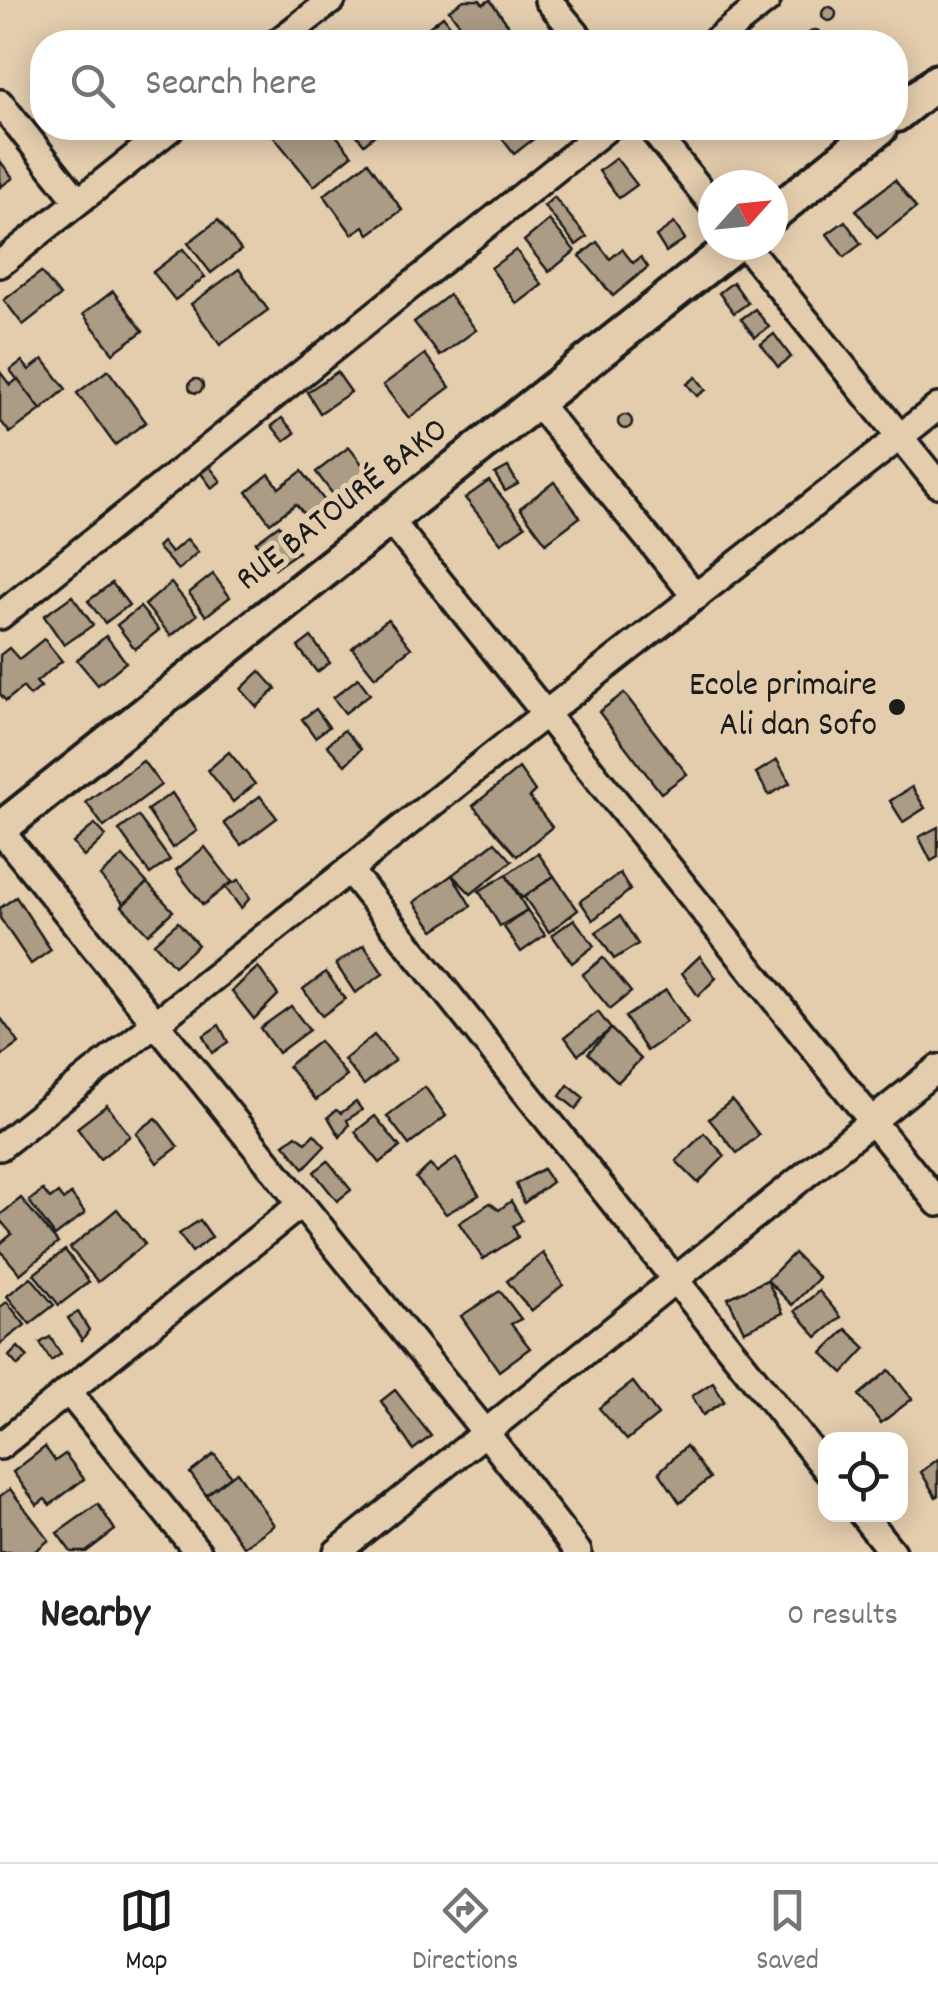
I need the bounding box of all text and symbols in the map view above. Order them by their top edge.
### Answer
search box [30,30,908,140]
icon: search [65,58,120,113]
text: Search here [145,58,317,113]
north arrow [698,170,788,260]
street label: RUE BATOURÉ BAKO [226,407,460,605]
place label: Ecole primaire Ali dan Sofo [689,662,877,752]
marker: Ecole primaire Ali dan Sofo [886,696,908,718]
map controls [818,1432,908,1522]
button: locate [818,1432,908,1522]
text: Nearby [40,1587,150,1647]
text: 0 results [787,1594,898,1640]
tab: Map [119,1883,174,1983]
tab: Directions [412,1883,518,1983]
tab: Saved [756,1883,819,1983]

